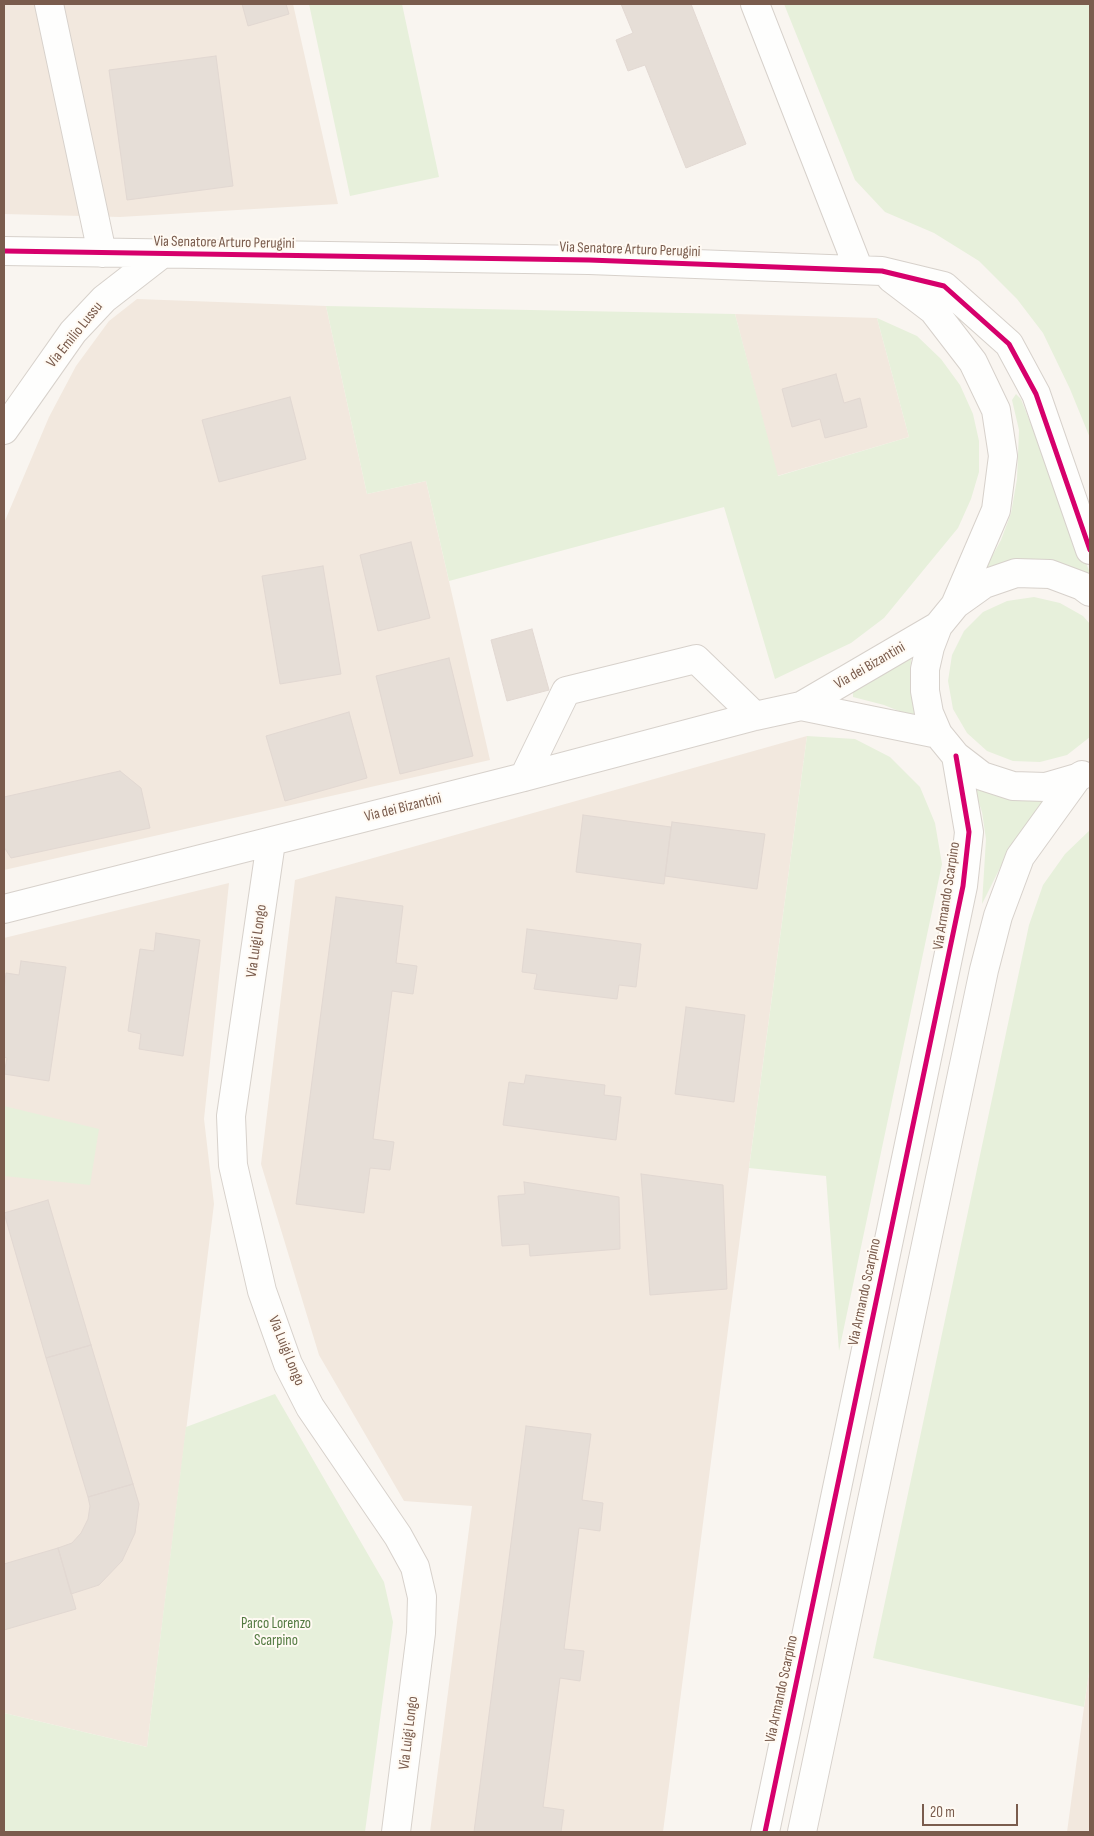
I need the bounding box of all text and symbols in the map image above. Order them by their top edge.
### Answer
street label: Via Senatore Arturo Perugini [153,233,295,253]
street label: Via Senatore Arturo Perugini [559,239,701,261]
street label: Via Emilio Lussu [43,298,107,372]
street label: Via dei Bizantini [831,638,909,694]
street label: Via dei Bizantini [363,790,443,826]
street label: Via Armando Scarpino [930,841,964,951]
street label: Via Luigi Longo [243,903,271,979]
street label: Via Armando Scarpino [845,1237,885,1347]
street label: Via Luigi Longo [264,1313,308,1389]
park label: Parco Lorenzo Scarpino [241,1615,311,1650]
street label: Via Armando Scarpino [762,1634,802,1744]
street label: Via Luigi Longo [396,1695,422,1771]
scale bar [924,1794,1020,1826]
text: 20 m [930,1803,955,1822]

